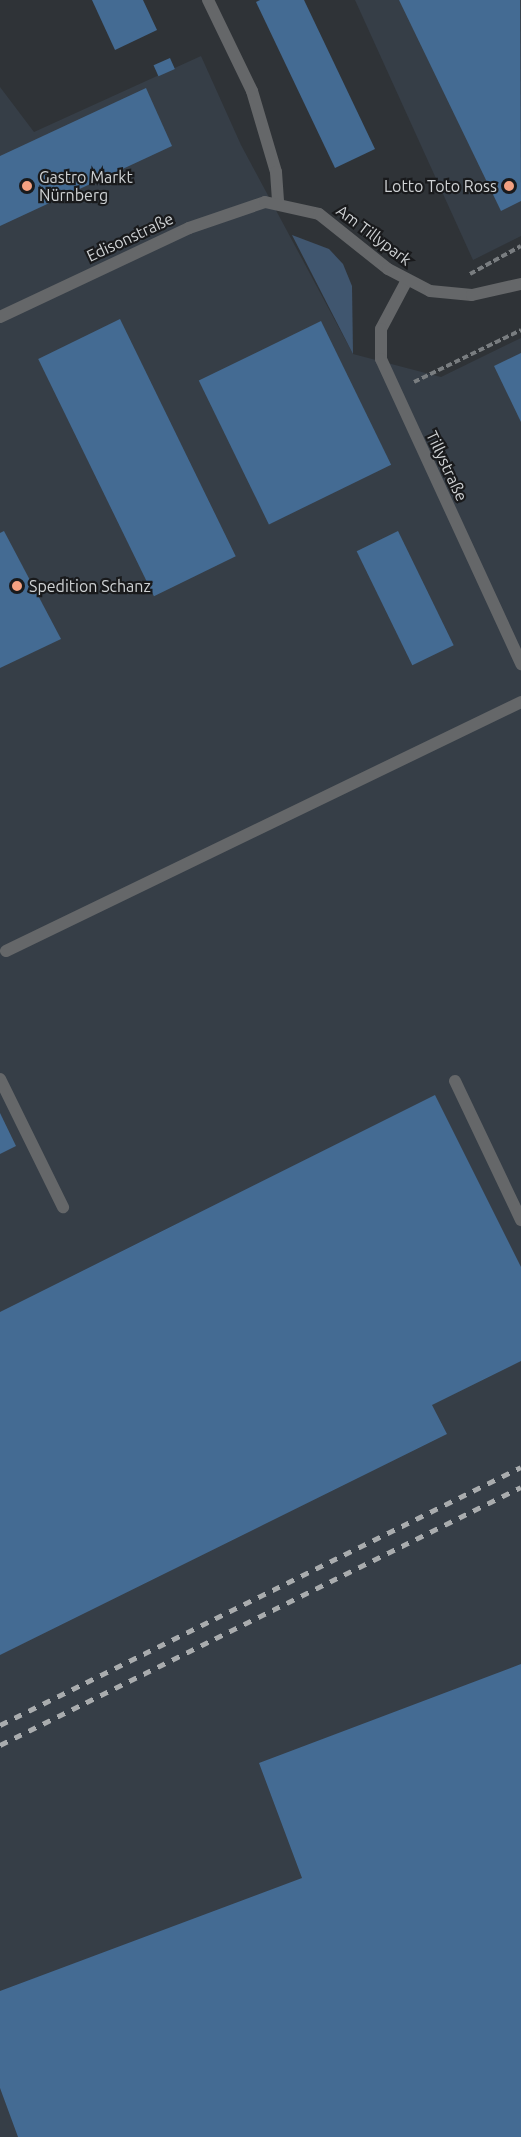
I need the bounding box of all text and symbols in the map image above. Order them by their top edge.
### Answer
place label: Gastro Markt Nürnberg [39,167,133,205]
place label: Lotto Toto Ross [384,176,497,196]
marker: Gastro Markt Nürnberg [20,179,34,193]
marker: Lotto Toto Ross [502,179,516,193]
street label: Am Tillypark [333,201,415,269]
street label: Edisonstraße [84,209,176,265]
street label: Tillystraße [422,428,472,504]
place label: Spedition Schanz [29,576,151,596]
marker: Spedition Schanz [10,579,24,593]

